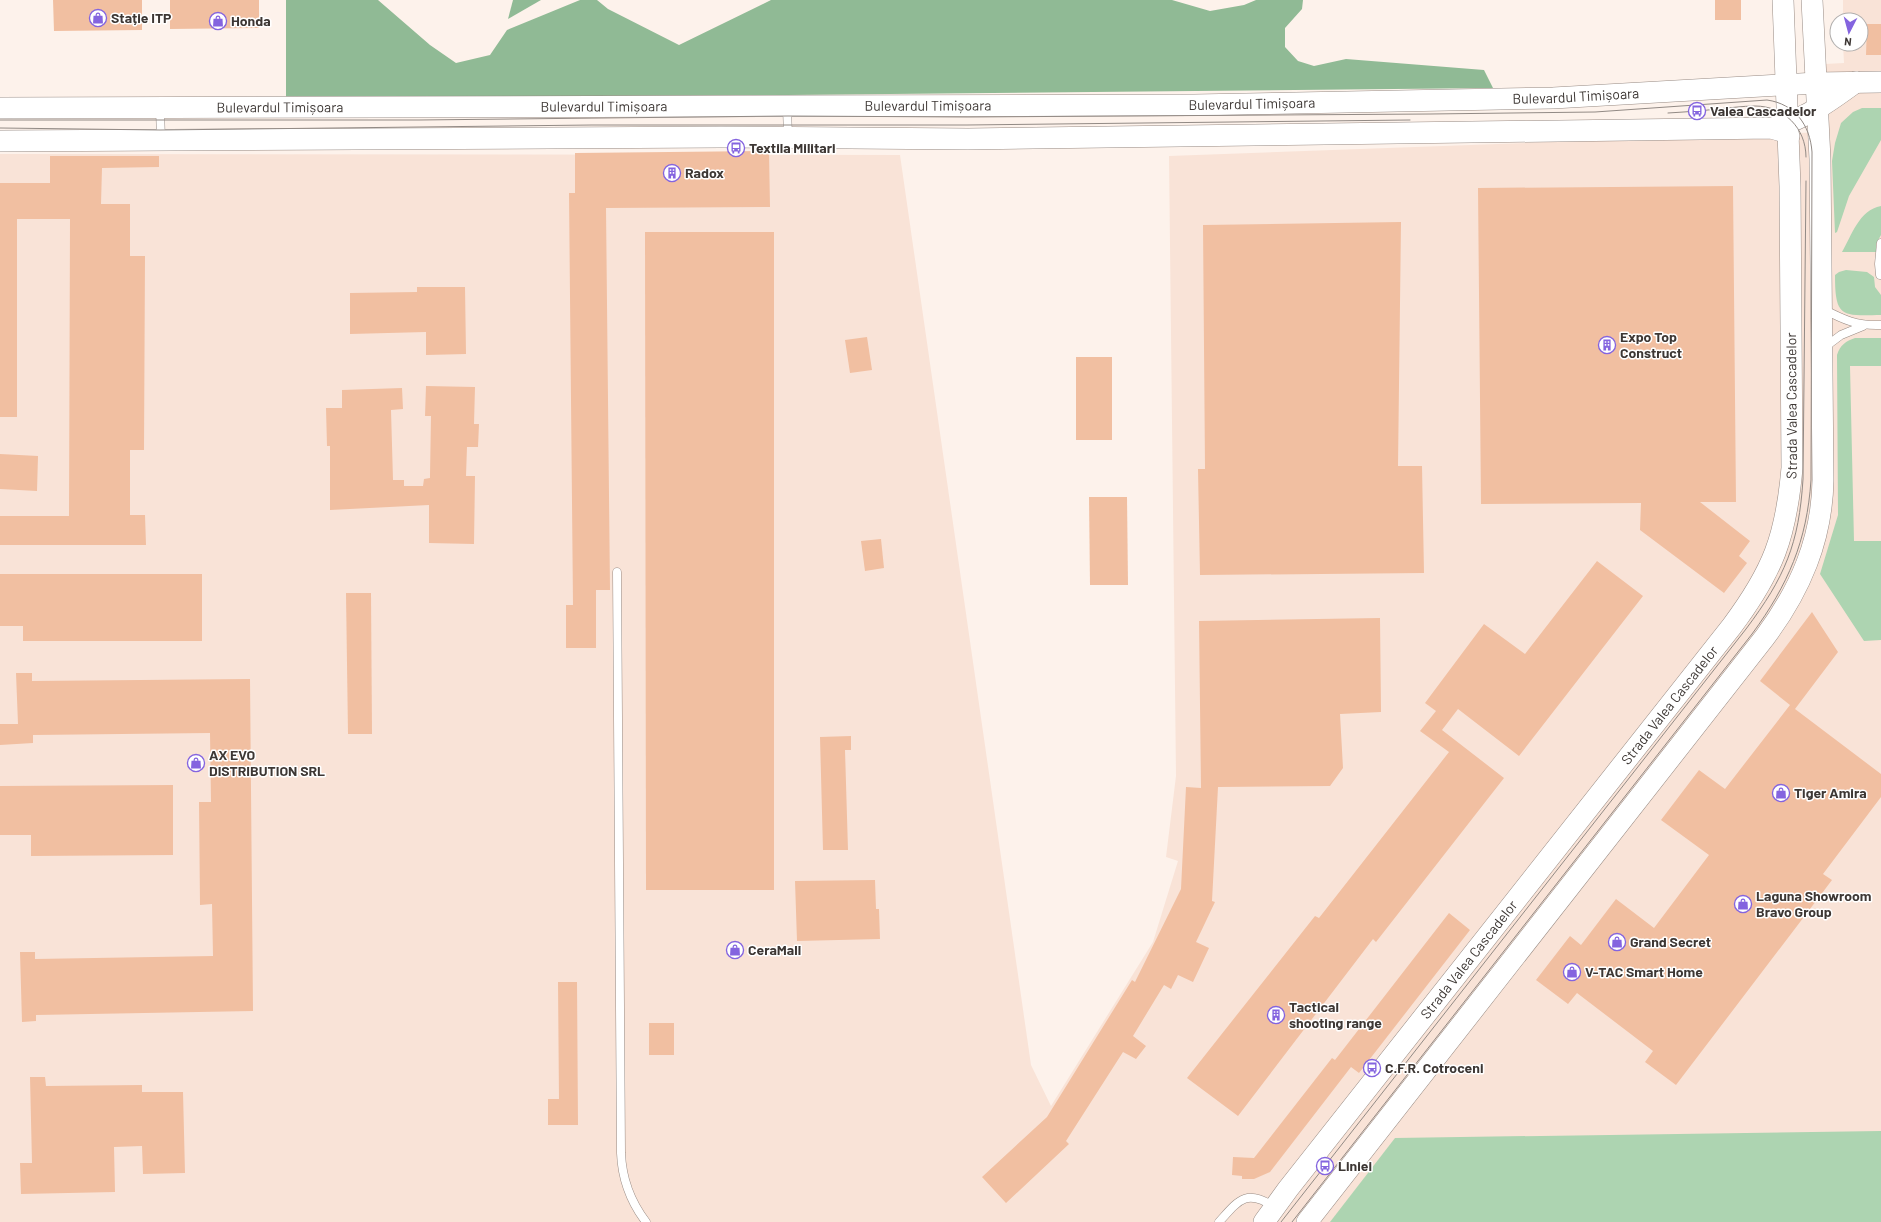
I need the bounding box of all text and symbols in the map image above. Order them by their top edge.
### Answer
shop icon: Stație ITP [88,8,108,28]
place label: Stație ITP [111,9,171,26]
shop icon: Honda [208,11,228,31]
place label: Honda [231,12,271,29]
north arrow [1829,12,1869,52]
text: N [1844,36,1852,49]
street label: Bulevardul Timișoara [1512,84,1640,107]
street label: Bulevardul Timișoara [1189,94,1316,113]
street label: Bulevardul Timișoara [541,97,667,115]
street label: Bulevardul Timișoara [865,97,991,114]
street label: Bulevardul Timișoara [217,98,343,115]
bus stop icon: Valea Cascadelor [1687,101,1707,121]
place label: Valea Cascadelor [1710,102,1817,119]
bus stop icon: Textila Militari [726,138,746,158]
place label: Textila Militari [749,139,836,156]
building icon: Radox [662,163,682,183]
place label: Radox [685,164,724,181]
place label: Expo Top Construct [1620,328,1682,361]
street label: Strada Valea Cascadelor [1782,332,1800,480]
building icon: Expo Top Construct [1597,335,1617,355]
street label: Strada Valea Cascadelor [1617,642,1721,768]
place label: AX EVO DISTRIBUTION SRL [209,746,325,779]
shop icon: AX EVO DISTRIBUTION SRL [186,753,206,773]
shop icon: Tiger Amira [1771,783,1791,803]
place label: Tiger Amira [1794,784,1867,801]
place label: Laguna Showroom Bravo Group [1756,887,1872,920]
shop icon: Laguna Showroom Bravo Group [1733,894,1753,914]
street label: Strada Valea Cascadelor [1417,897,1521,1022]
shop icon: Grand Secret [1607,932,1627,952]
place label: Grand Secret [1630,933,1711,950]
shop icon: CeraMall [725,940,745,960]
place label: CeraMall [748,941,801,958]
shop icon: V-TAC Smart Home [1562,962,1582,982]
place label: V-TAC Smart Home [1585,963,1703,980]
place label: Tactical shooting range [1289,998,1382,1031]
building icon: Tactical shooting range [1266,1005,1286,1025]
bus stop icon: C.F.R. Cotroceni [1362,1058,1382,1078]
place label: C.F.R. Cotroceni [1385,1059,1483,1076]
bus stop icon: Liniei [1315,1156,1335,1176]
place label: Liniei [1338,1157,1372,1174]

